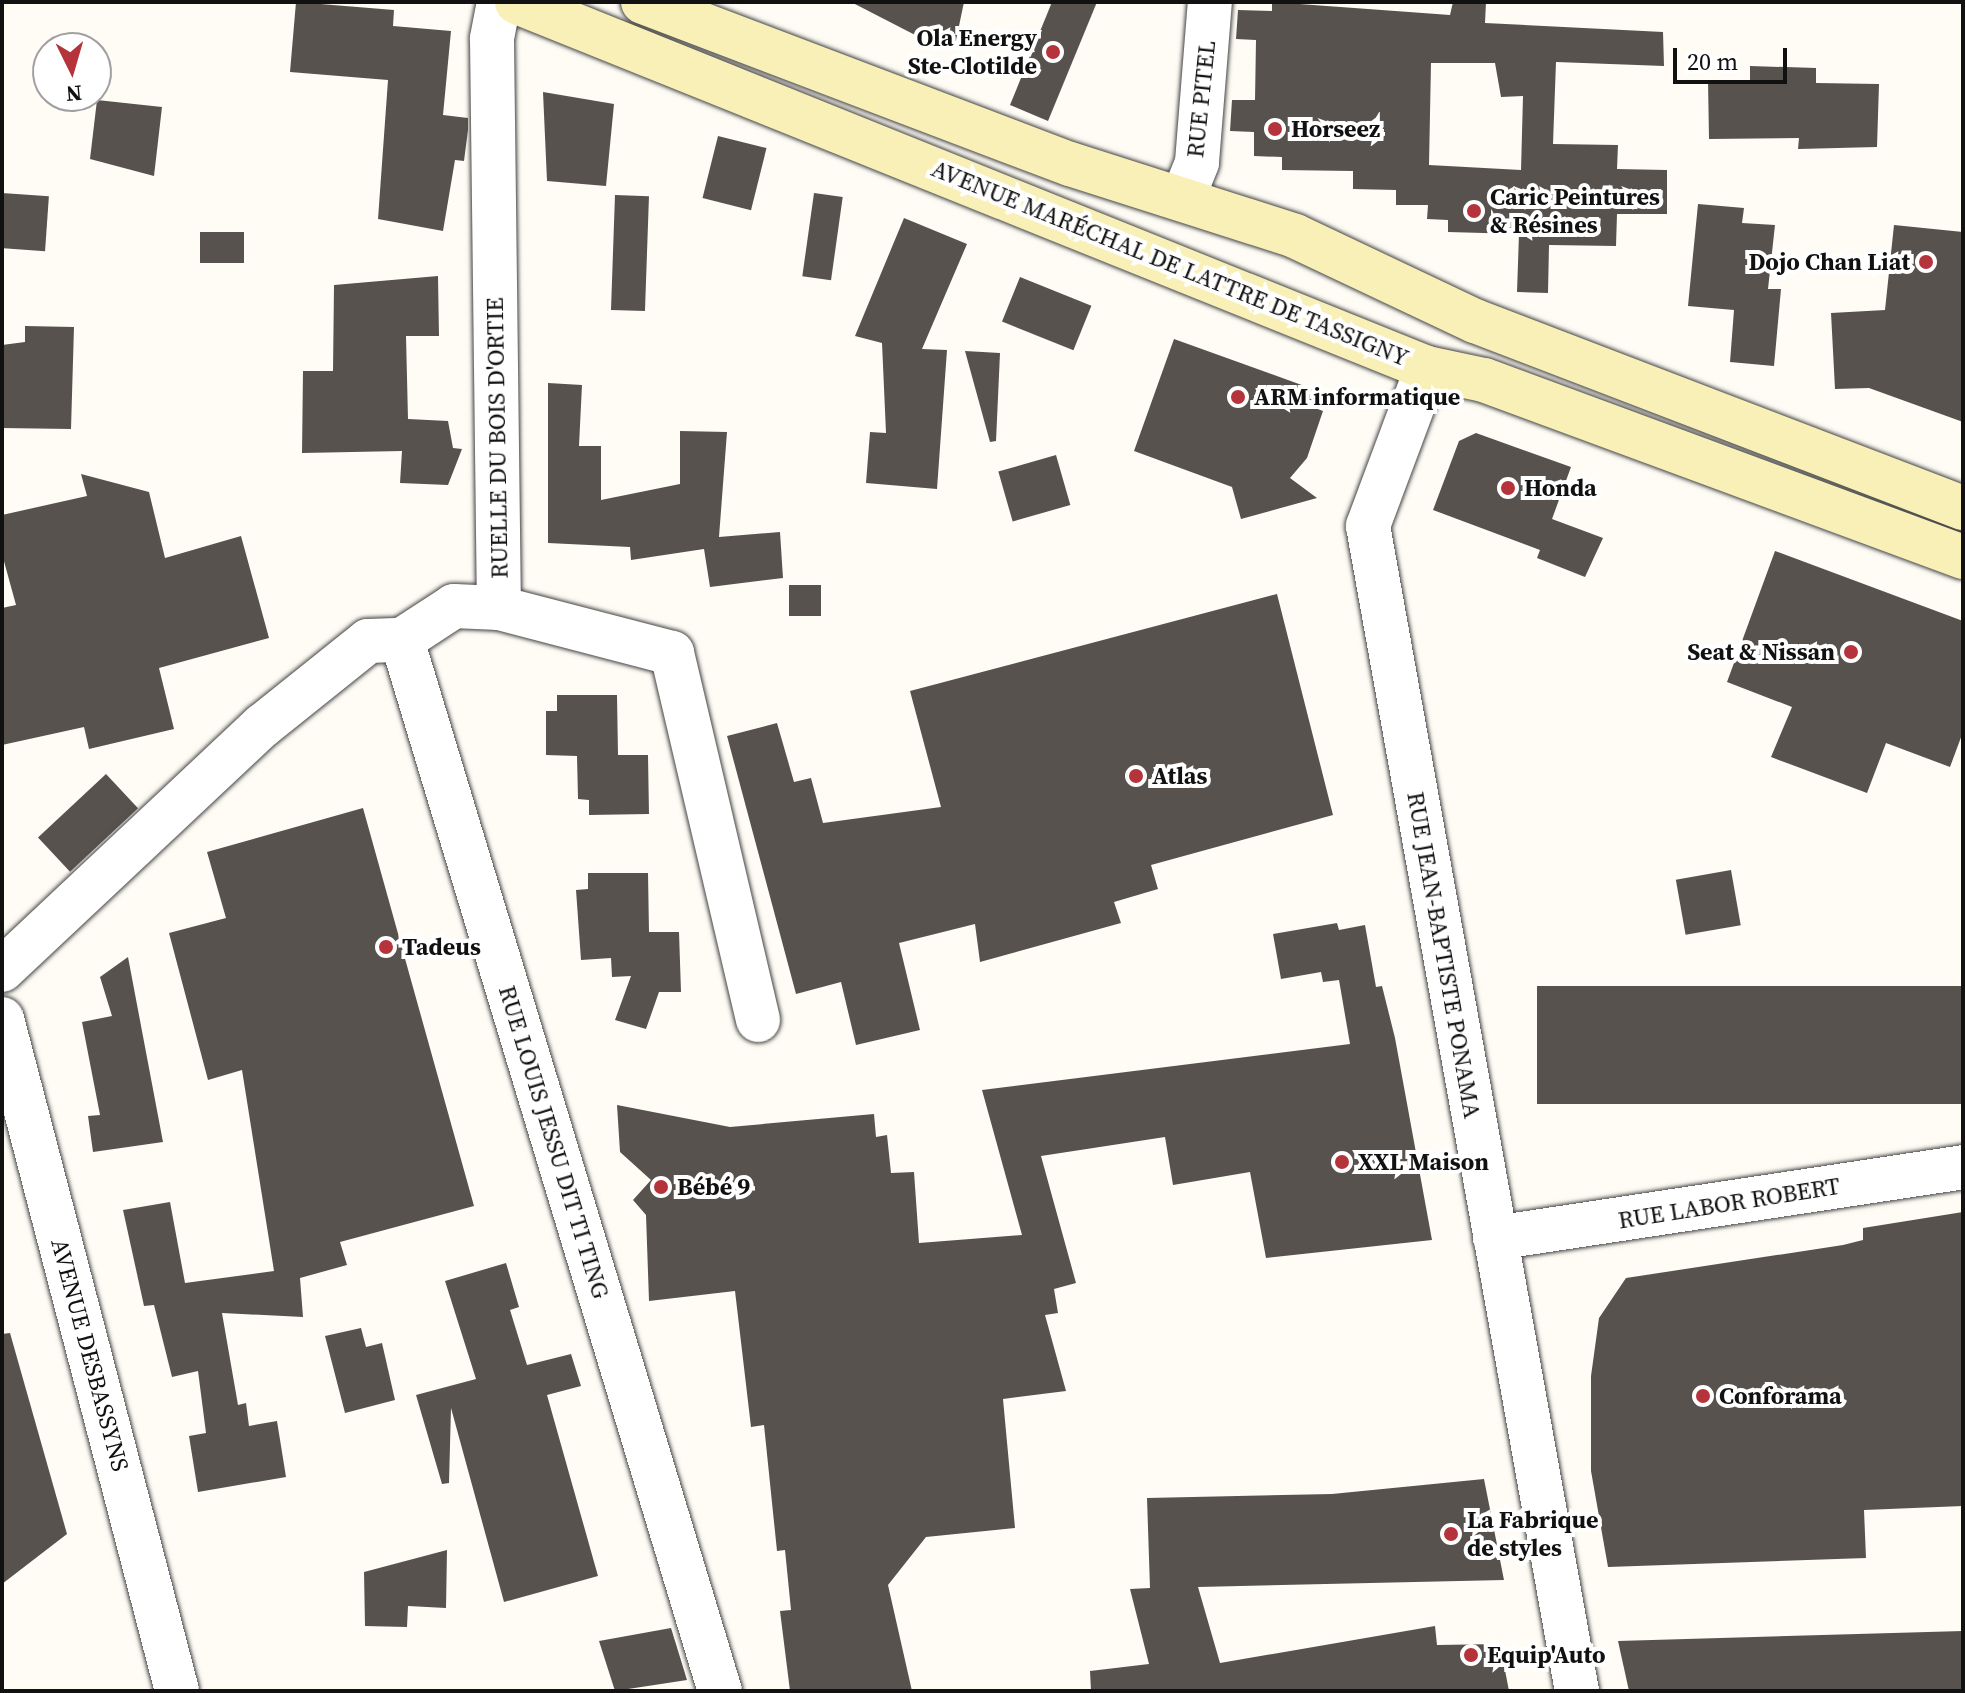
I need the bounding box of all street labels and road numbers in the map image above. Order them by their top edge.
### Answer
street label: RUE PITEL [1181,39,1221,159]
street label: AVENUE MARÉCHAL DE LATTRE DE TASSIGNY [927,154,1413,372]
street label: RUELLE DU BOIS D'ORTIE [480,297,514,579]
street label: RUE JEAN-BAPTISTE PONAMA [1401,789,1487,1121]
street label: RUE LOUIS JESSU DIT TI TING [492,981,616,1303]
street label: RUE LABOR ROBERT [1616,1171,1842,1235]
street label: AVENUE DESBASSYNS [45,1235,135,1475]

